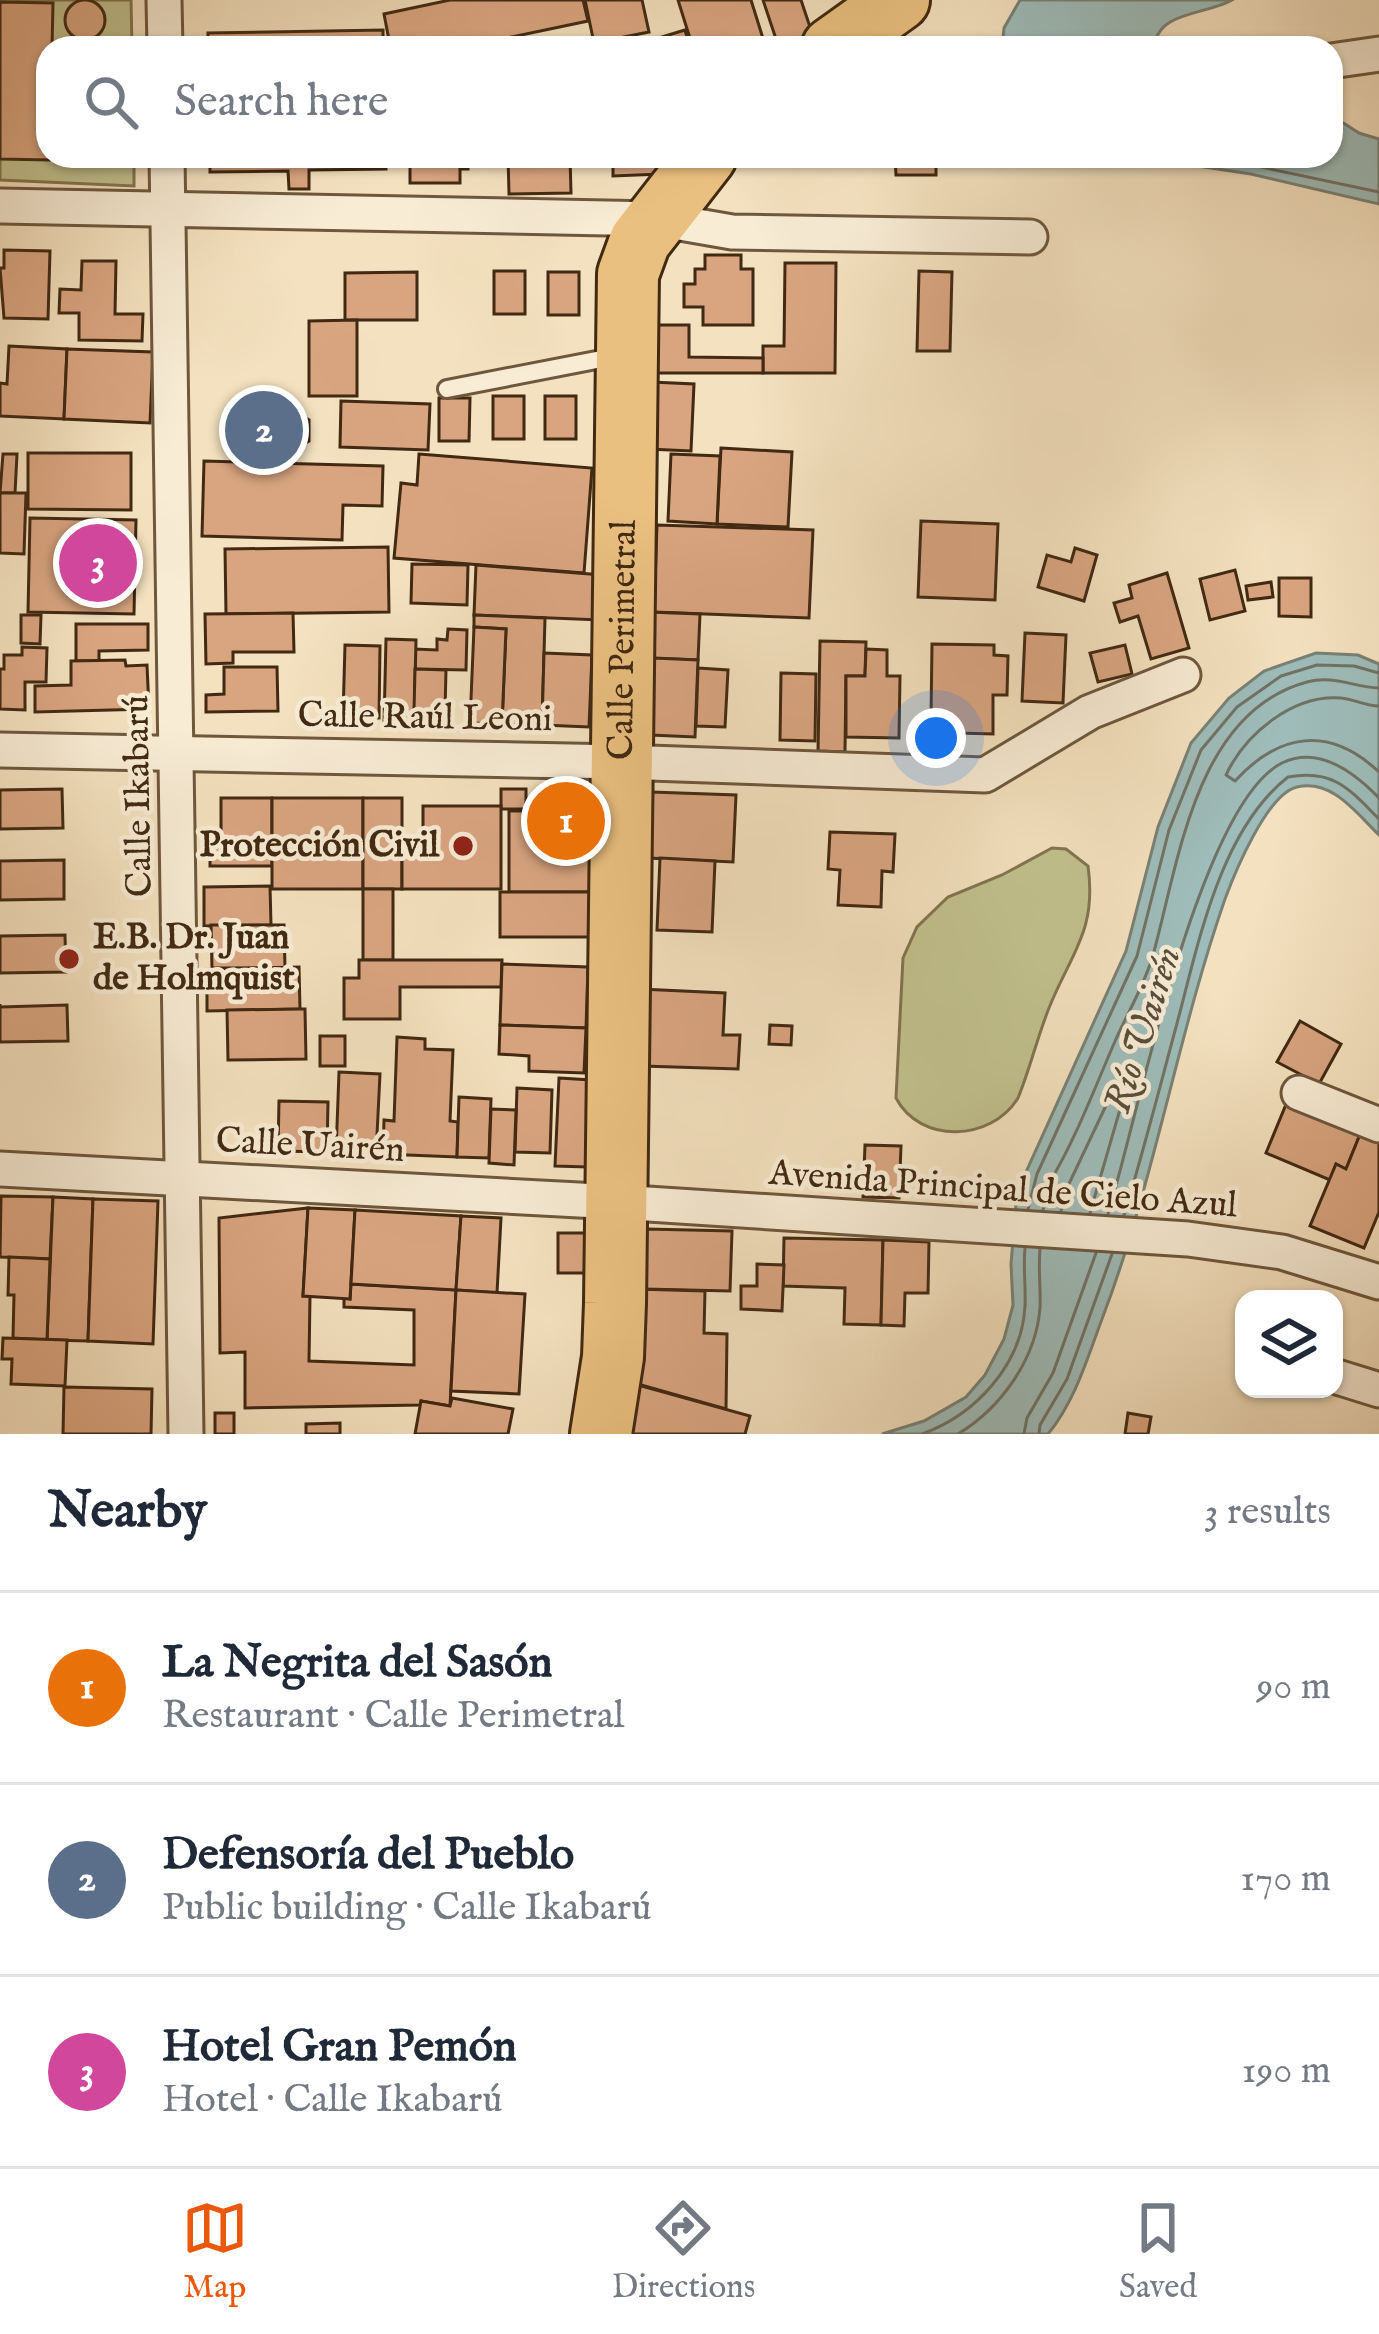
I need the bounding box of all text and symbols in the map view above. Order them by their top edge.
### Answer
search box [36,36,1343,168]
icon: search [78,69,144,135]
text: Search here [174,74,388,131]
pin: 2 [225,385,303,475]
pin: 3 [59,518,137,608]
street label: Calle Perimetral [599,520,648,760]
street label: Calle Raúl Leoni [297,693,553,743]
street label: Calle Ikabarú [114,695,164,897]
your location [906,708,966,768]
pin: 1 [527,776,605,866]
place label: Protección Civil [200,823,440,869]
marker: Protección Civil [450,833,476,859]
place label: E.B. Dr. Juan de Holmquist [93,915,296,1002]
water label: Río Uairén [1094,941,1194,1119]
marker: E.B. Dr. Juan de Holmquist [56,946,82,972]
street label: Calle Uairén [214,1118,406,1174]
street label: Avenida Principal de Cielo Azul [766,1151,1239,1229]
map controls [1235,1290,1343,1398]
button: layers [1235,1290,1343,1398]
text: Nearby [48,1480,207,1545]
text: 3 results [1204,1488,1331,1537]
text: La Negrita del Sasón [162,1635,552,1692]
text: 1 [80,1663,94,1712]
text: 90 m [1256,1663,1331,1712]
text: Restaurant · Calle Perimetral [162,1692,625,1741]
text: Defensoría del Pueblo [162,1827,574,1884]
text: 2 [78,1855,96,1904]
text: 170 m [1240,1855,1331,1904]
text: Public building · Calle Ikabarú [162,1884,651,1933]
text: Hotel Gran Pemón [162,2019,517,2076]
text: 3 [80,2047,94,2096]
text: 190 m [1242,2047,1331,2096]
text: Hotel · Calle Ikabarú [162,2076,503,2125]
tab: Map [182,2195,248,2309]
tab: Directions [612,2195,755,2309]
tab: Saved [1119,2195,1197,2309]

